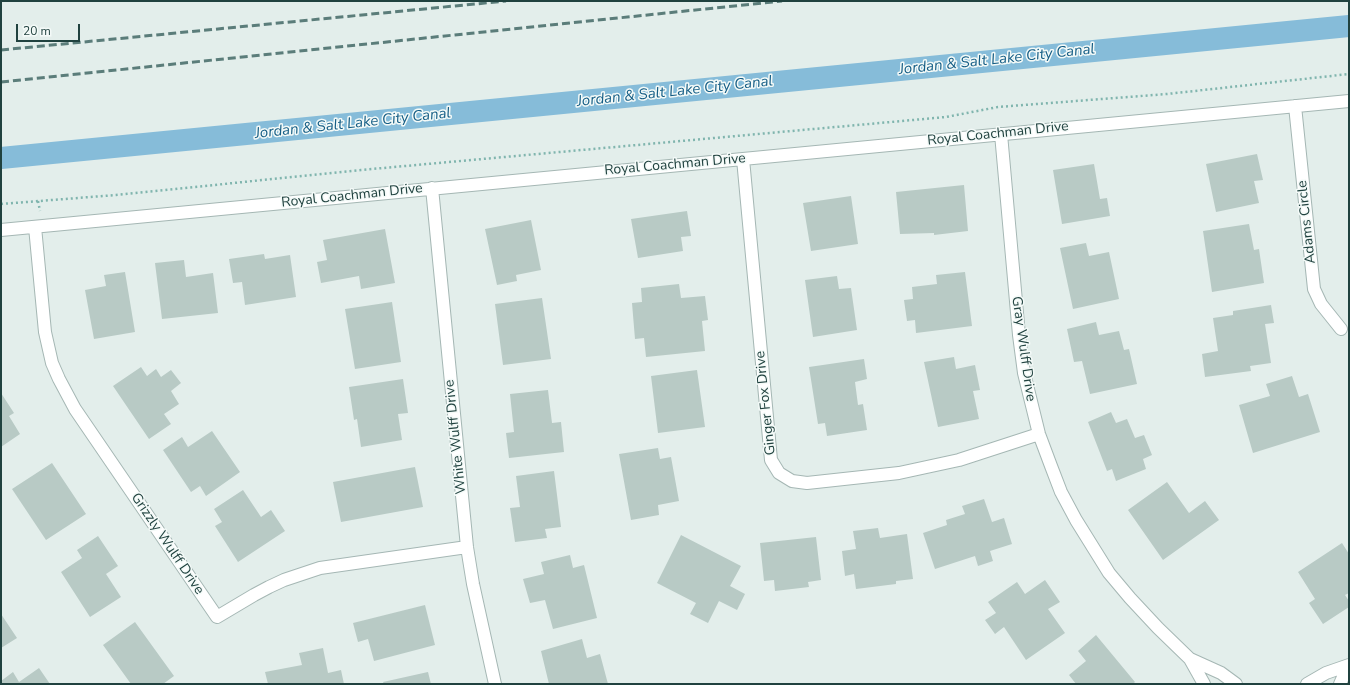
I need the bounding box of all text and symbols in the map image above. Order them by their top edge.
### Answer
scale bar [18,16,82,42]
text: 20 m [23,23,51,39]
water label: Jordan & Salt Lake City Canal [898,41,1096,79]
water label: Jordan & Salt Lake City Canal [576,73,774,111]
water label: Jordan & Salt Lake City Canal [254,105,452,143]
street label: Royal Coachman Drive [927,118,1069,150]
street label: Royal Coachman Drive [604,150,746,180]
street label: Royal Coachman Drive [281,180,423,212]
street label: Adams Circle [1294,180,1320,264]
street label: Gray Wulff Drive [1007,295,1039,403]
street label: Ginger Fox Drive [752,350,780,456]
street label: White Wulff Drive [442,379,470,495]
street label: Grizzly Wulff Drive [127,490,207,598]

